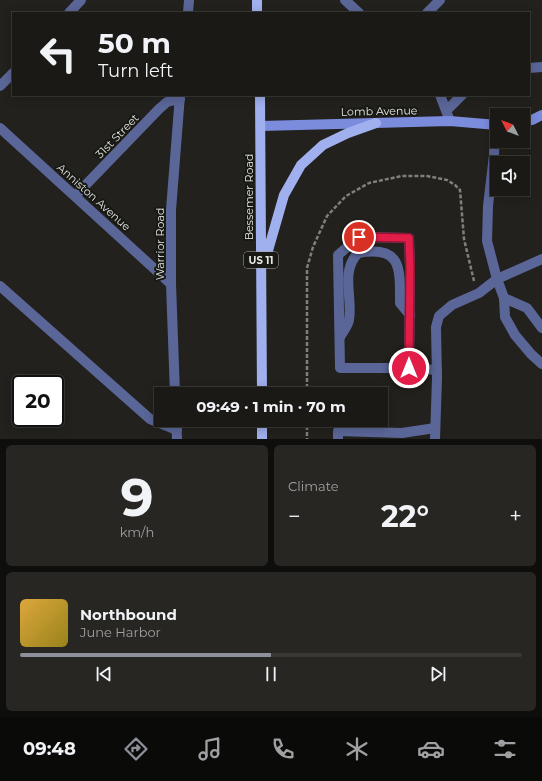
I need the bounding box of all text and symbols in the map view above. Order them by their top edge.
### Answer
text: 50 m [98,26,171,60]
icon: left [32,28,84,80]
text: Turn left [98,60,173,82]
street label: Lomb Avenue [340,103,418,119]
north arrow [490,108,530,148]
map controls [490,108,530,196]
street label: 31st Street [92,111,142,161]
street label: Bessemer Road [242,154,256,240]
button: sound [490,156,530,196]
street label: Anniston Avenue [54,160,134,234]
street label: Warrior Road [153,208,167,280]
pin [342,220,376,254]
icon: arrive [348,226,370,248]
road number: US 11 [244,252,278,268]
position arrow [388,347,430,389]
speed limit sign: 20 [12,375,64,427]
text: 09:49 · 1 min · 70 m [196,397,346,416]
text: 9 [120,466,154,529]
text: Climate [288,478,339,494]
text: 22° [381,498,429,535]
text: − [288,503,301,530]
text: + [509,503,522,530]
text: km/h [120,524,154,540]
text: Northbound [80,605,177,624]
text: June Harbor [80,624,161,640]
icon: previous [93,663,115,685]
icon: pause [260,663,282,685]
icon: next [427,663,449,685]
icon: directions [122,735,150,763]
icon: music [196,735,224,763]
icon: phone [269,735,297,763]
icon: climate [343,735,371,763]
icon: car [417,735,445,763]
icon: filters [491,735,519,763]
text: 09:48 [23,738,76,760]

